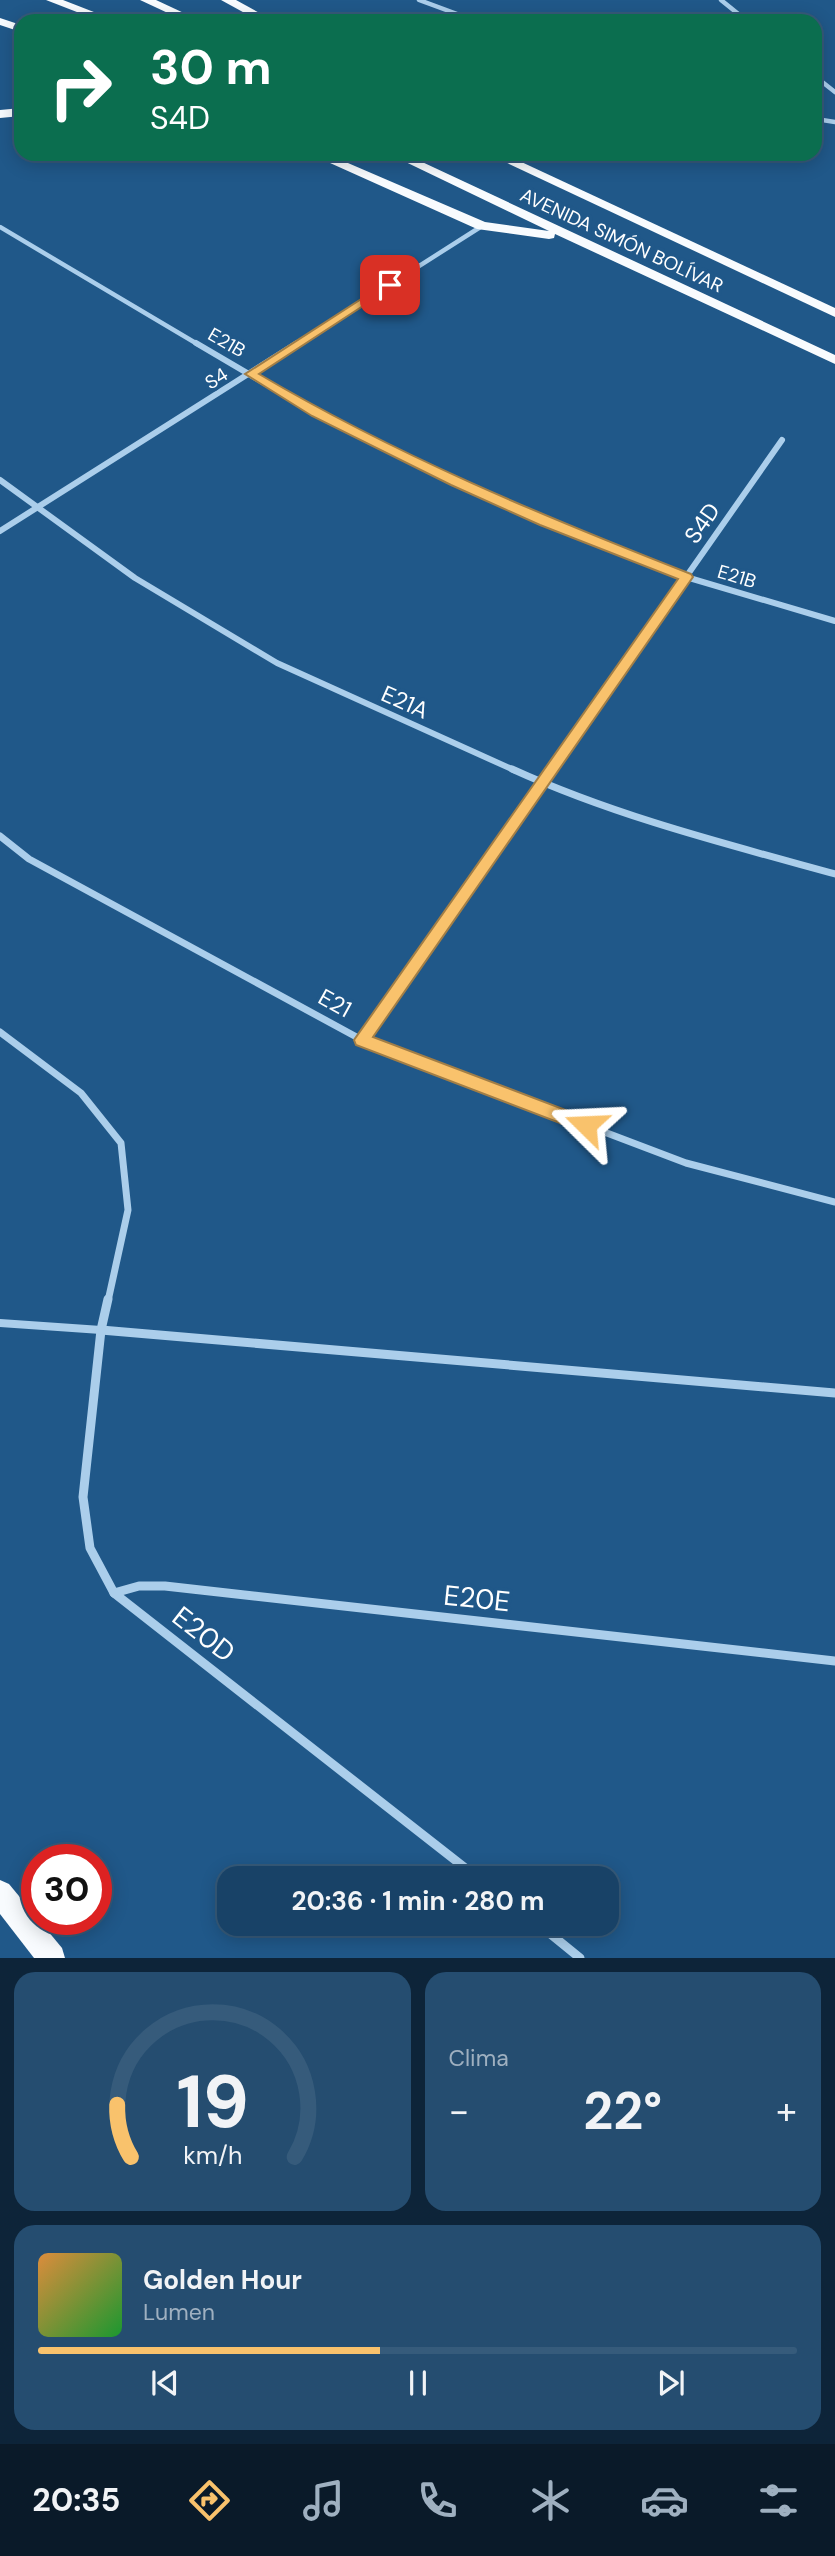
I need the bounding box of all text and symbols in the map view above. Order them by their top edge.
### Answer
text: 30 m [150,35,272,99]
icon: right [35,42,126,133]
text: S4D [150,97,210,139]
street label: AVENIDA SIMÓN BOLÍVAR [516,182,727,299]
pin [360,255,420,315]
icon: arrive [371,266,409,304]
street label: E21B [204,322,250,363]
street label: S4 [200,362,232,395]
street label: S4D [677,497,727,549]
street label: E21B [715,559,759,594]
street label: E21A [377,678,433,726]
street label: E21 [313,982,357,1024]
position arrow [549,1088,623,1162]
street label: E20E [442,1577,512,1620]
street label: E20D [165,1598,243,1671]
speed limit sign: 30 [21,1844,112,1935]
text: 20:36 · 1 min · 280 m [292,1884,544,1918]
text: Clima [449,2043,509,2073]
text: 19 [176,2056,249,2151]
text: 22° [583,2077,662,2145]
text: − [449,2086,469,2136]
text: + [776,2086,797,2136]
text: km/h [183,2139,242,2172]
text: Golden Hour [143,2263,302,2297]
text: Lumen [143,2297,215,2327]
icon: previous [146,2364,184,2402]
icon: pause [399,2364,437,2402]
icon: next [652,2364,690,2402]
icon: directions [185,2476,234,2525]
icon: music [299,2476,348,2525]
icon: phone [413,2476,462,2525]
icon: climate [526,2476,575,2525]
icon: car [640,2476,689,2525]
icon: filters [754,2476,803,2525]
text: 20:35 [32,2479,121,2521]

